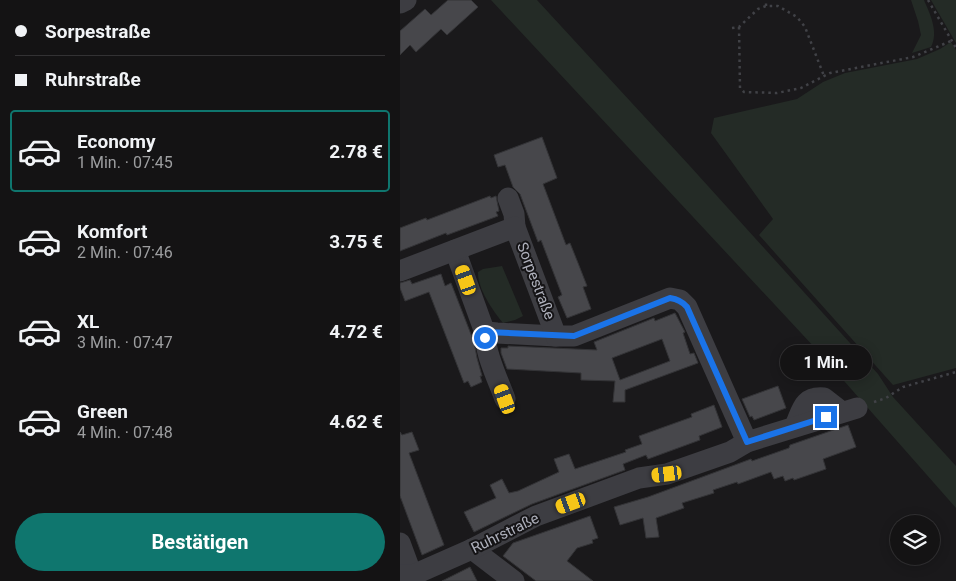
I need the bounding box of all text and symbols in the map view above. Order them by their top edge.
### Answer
text: Sorpestraße [45,20,151,43]
text: Ruhrstraße [45,68,141,91]
icon: car [17,129,62,174]
text: Economy [77,130,156,153]
text: 2.78 € [329,140,383,163]
text: 1 Min. · 07:45 [77,153,173,172]
icon: car [17,219,62,264]
text: Komfort [77,220,147,243]
text: 3.75 € [329,230,383,253]
street label: Sorpestraße [513,240,559,322]
text: 2 Min. · 07:46 [77,243,173,262]
car [454,263,477,297]
icon: car [17,309,62,354]
text: XL [77,310,99,333]
text: 4.72 € [329,320,383,343]
route start [474,327,496,349]
text: 3 Min. · 07:47 [77,333,173,352]
callout: 1 Min. [780,344,872,380]
text: 1 Min. [803,353,849,372]
car [492,382,517,416]
icon: car [17,399,62,444]
text: Green [77,400,128,423]
route end [815,406,837,428]
text: 4.62 € [329,410,383,433]
text: 4 Min. · 07:48 [77,423,173,442]
car [651,465,682,483]
car [554,491,587,515]
street label: Ruhrstraße [468,509,542,557]
button: Bestätigen [15,513,385,571]
map controls [890,515,940,565]
button: layers [890,515,940,565]

